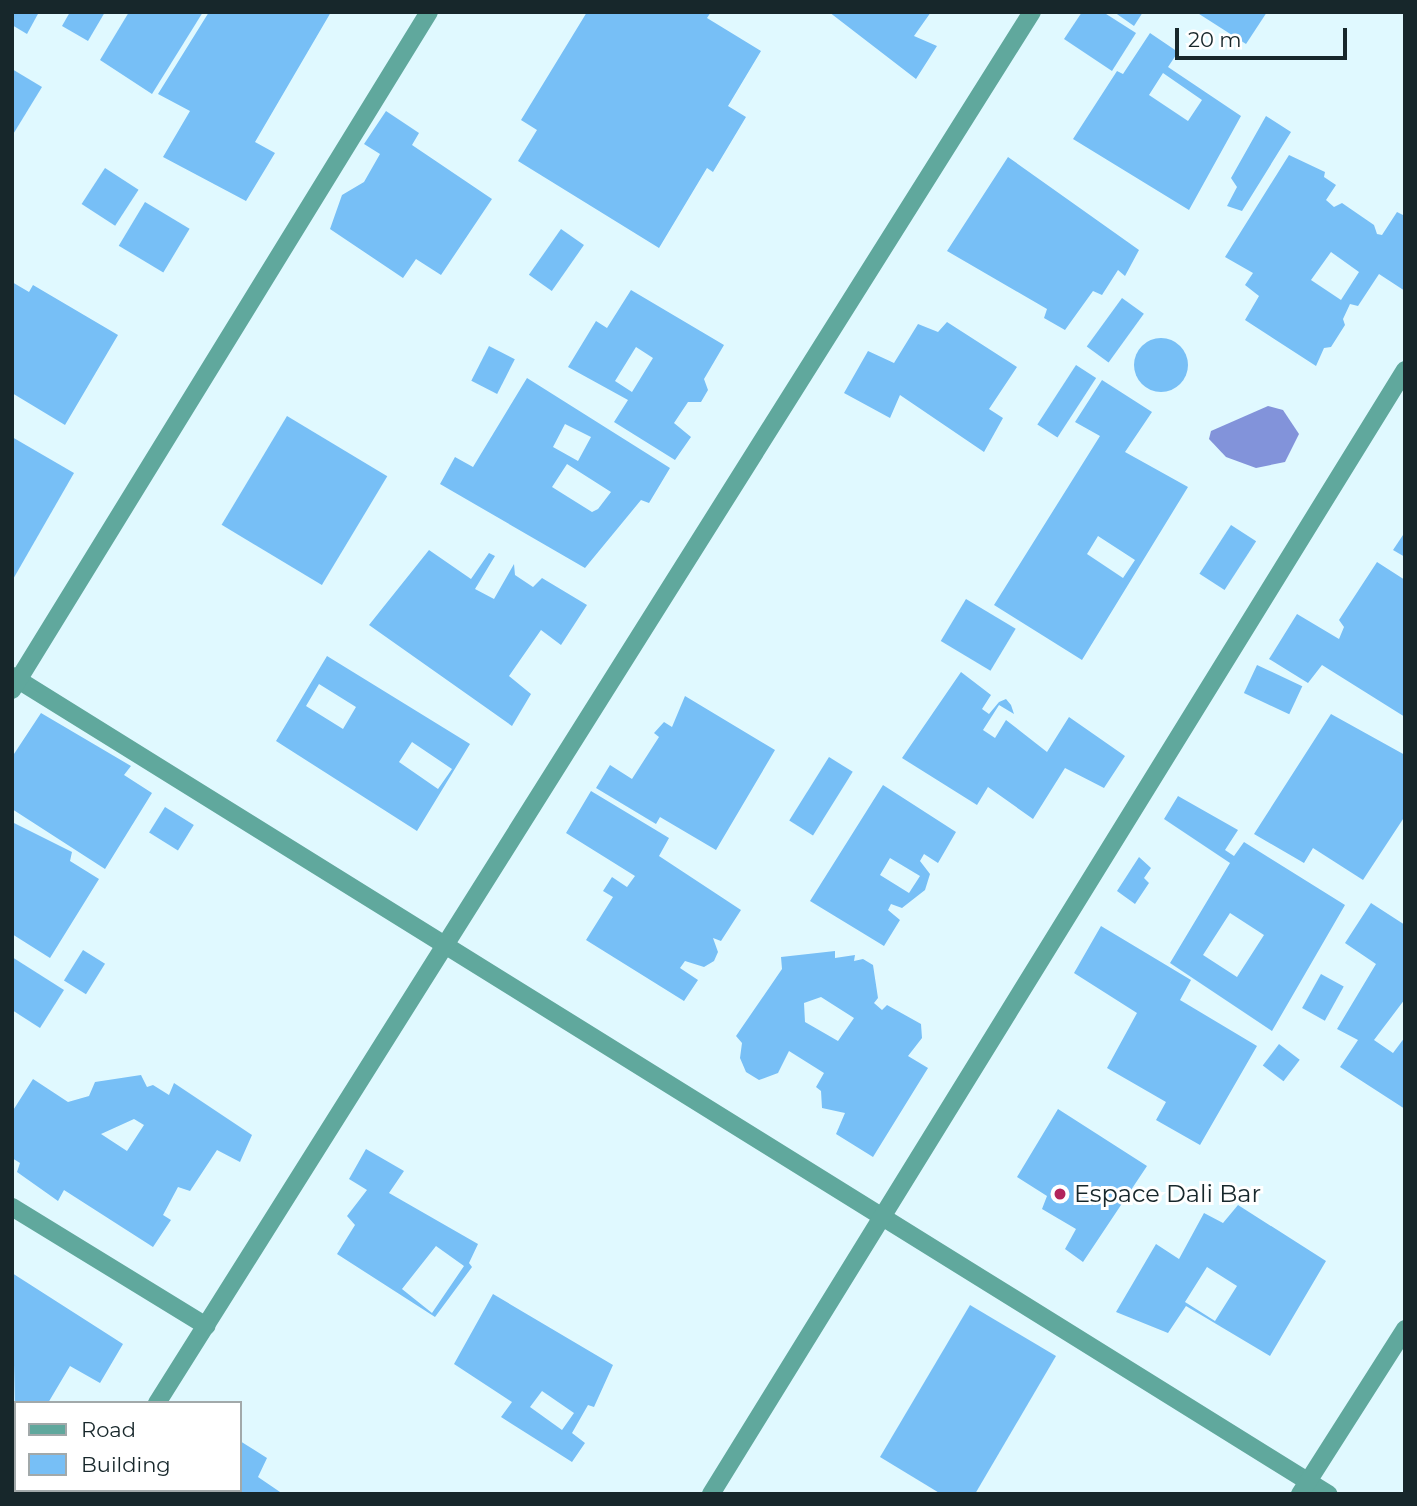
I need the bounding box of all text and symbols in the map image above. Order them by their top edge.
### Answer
scale bar [1179,14,1350,58]
text: 20 m [1188,27,1242,52]
place label: Espace Dali Bar [1074,1180,1261,1208]
marker: Espace Dali Bar [1052,1186,1068,1202]
legend [14,1401,242,1492]
text: Road [81,1417,136,1442]
text: Building [81,1452,171,1477]

